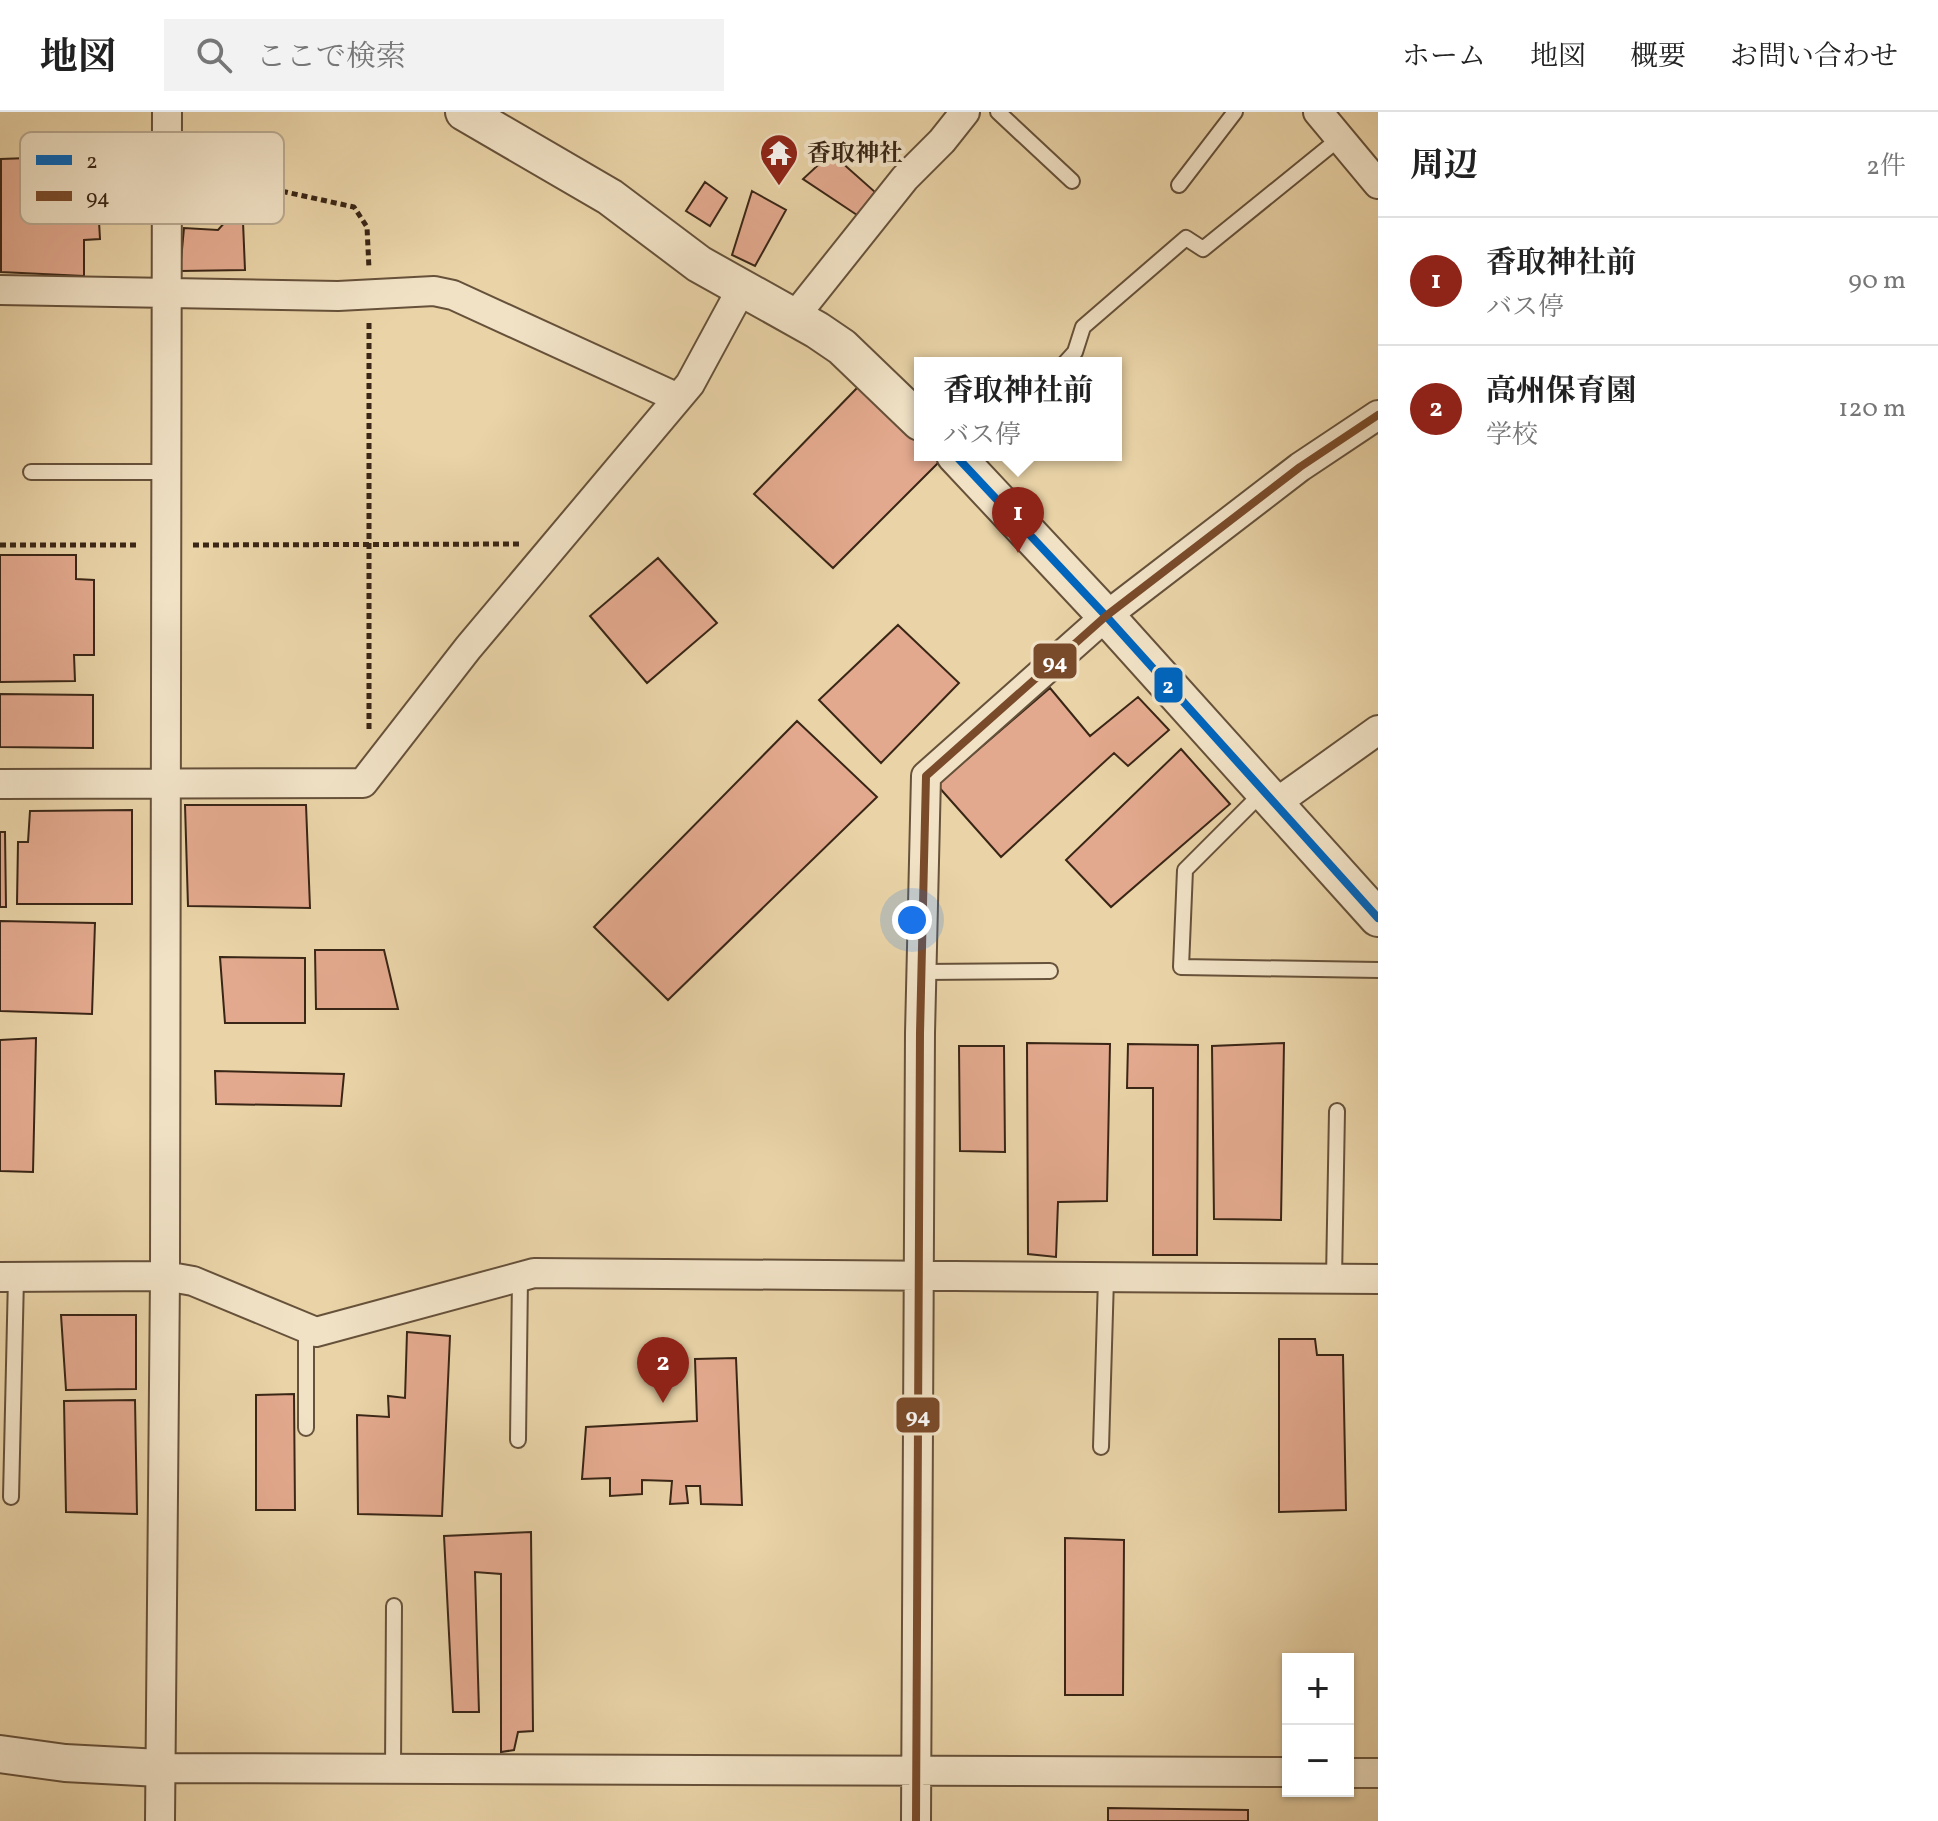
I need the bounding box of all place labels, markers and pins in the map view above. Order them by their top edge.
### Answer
temple icon: 香取神社 [758,132,800,187]
place label: 香取神社 [807,138,903,172]
pin: 1 [992,487,1044,553]
pin: 2 [637,1337,689,1403]

